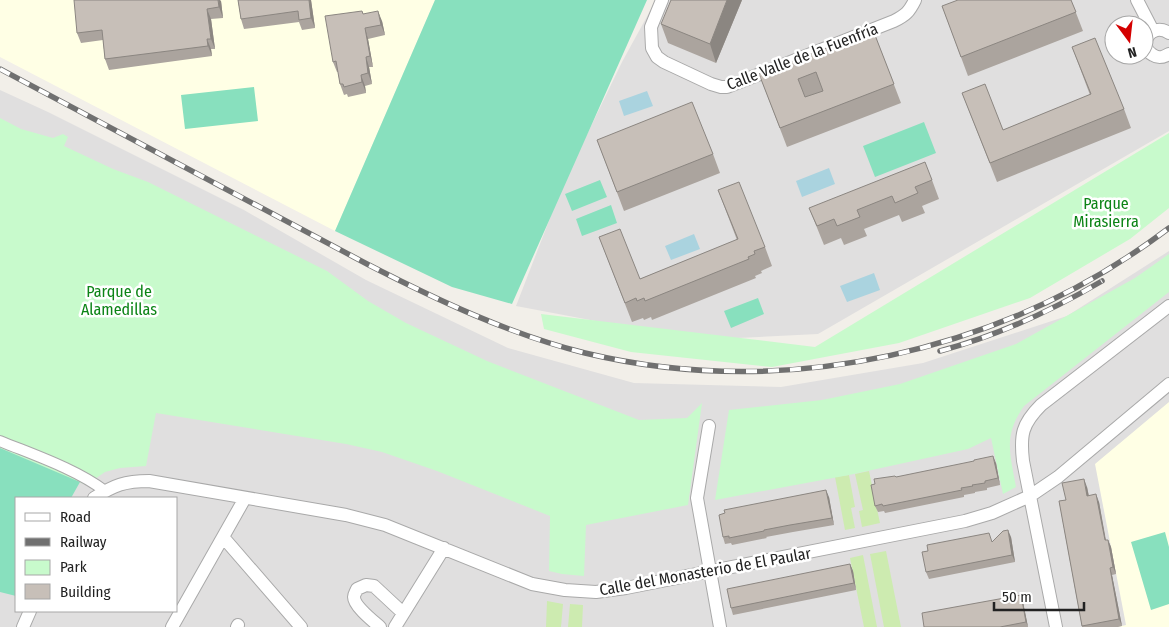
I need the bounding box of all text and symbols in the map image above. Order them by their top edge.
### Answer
north arrow [1104,15,1154,65]
street label: Calle Valle de la Fuenfría [724,19,881,94]
text: N [1126,43,1138,61]
park label: Parque Mirasierra [1073,194,1139,231]
park label: Parque de Alamedillas [81,282,157,319]
legend [15,497,178,612]
text: Road [60,508,91,526]
text: Railway [60,533,107,551]
street label: Calle del Monasterio de El Paular [598,543,813,599]
text: Park [60,558,87,576]
scale bar [994,580,1084,612]
text: Building [60,583,111,601]
text: 50 m [1002,588,1032,606]

